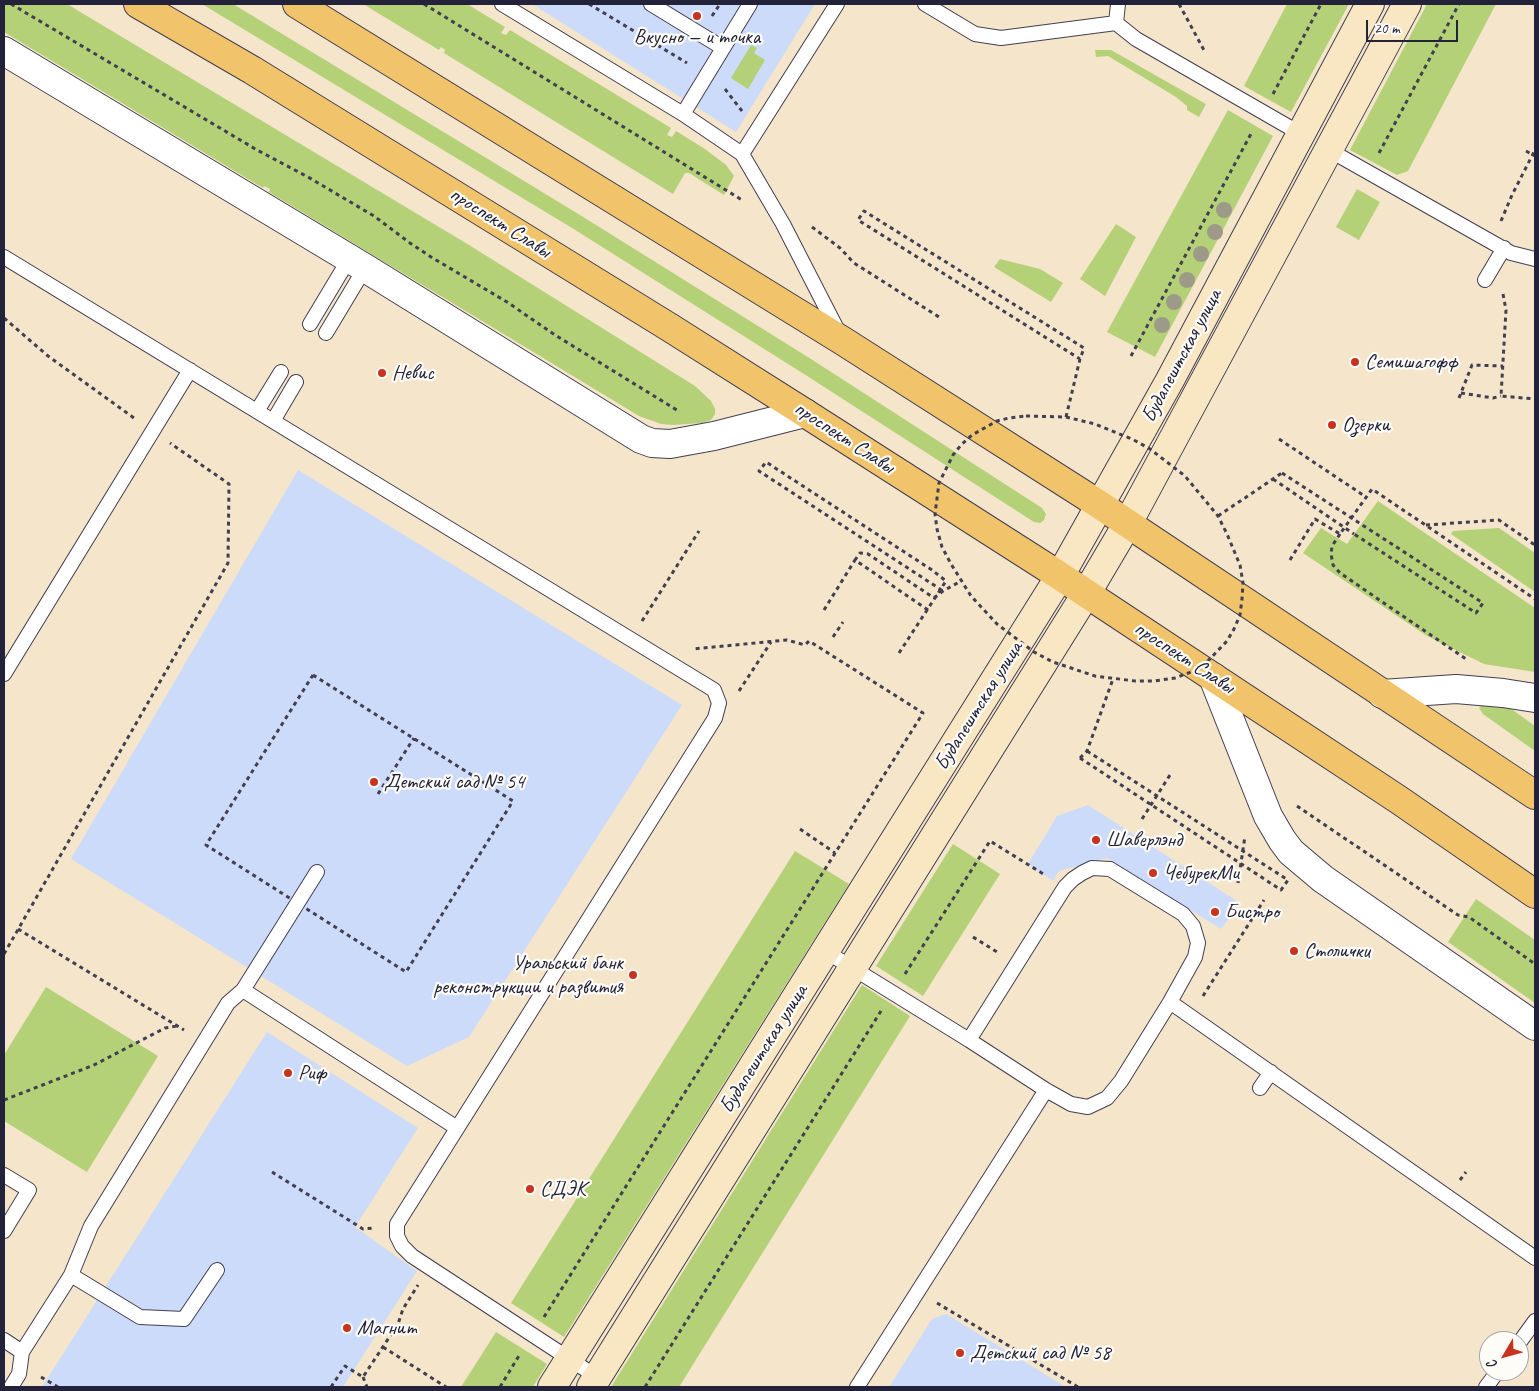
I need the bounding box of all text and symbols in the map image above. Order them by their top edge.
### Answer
marker: Вкусно — и точка [691,10,703,22]
scale bar [1369,10,1462,42]
text: 20 m [1374,19,1400,38]
place label: Вкусно — и точка [634,24,760,50]
street label: проспект Славы [445,182,555,264]
street label: Будапештская улица [1136,285,1228,427]
place label: Семишагофф [1365,349,1457,375]
marker: Семишагофф [1349,356,1361,368]
place label: Невис [392,360,434,386]
marker: Невис [376,367,388,379]
street label: проспект Славы [789,396,899,480]
place label: Озерки [1342,412,1390,438]
marker: Озерки [1326,419,1338,431]
street label: проспект Славы [1129,616,1239,700]
street label: Будапештская улица [929,637,1029,775]
place label: Детский сад № 54 [384,769,525,795]
marker: Детский сад № 54 [368,776,380,788]
place label: Шаверлэнд [1106,827,1182,853]
marker: Шаверлэнд [1090,834,1102,846]
place label: ЧебурекМи [1163,860,1239,886]
marker: ЧебурекМи [1147,867,1159,879]
place label: Бистро [1225,899,1279,925]
marker: Бистро [1209,906,1221,918]
place label: Столички [1304,938,1370,964]
marker: Столички [1288,945,1300,957]
place label: Уральский банк реконструкции и развития [433,950,623,1000]
marker: Уральский банк реконструкции и развития [627,969,639,981]
street label: Будапештская улица [714,980,814,1118]
place label: Риф [298,1060,326,1086]
marker: Риф [282,1067,294,1079]
place label: СДЭК [540,1176,586,1202]
marker: СДЭК [524,1183,536,1195]
place label: Магнит [357,1315,417,1341]
marker: Магнит [341,1322,353,1334]
north arrow [1479,1331,1529,1381]
place label: Детский сад № 58 [970,1340,1111,1366]
marker: Детский сад № 58 [954,1347,966,1359]
text: С [1484,1357,1501,1373]

